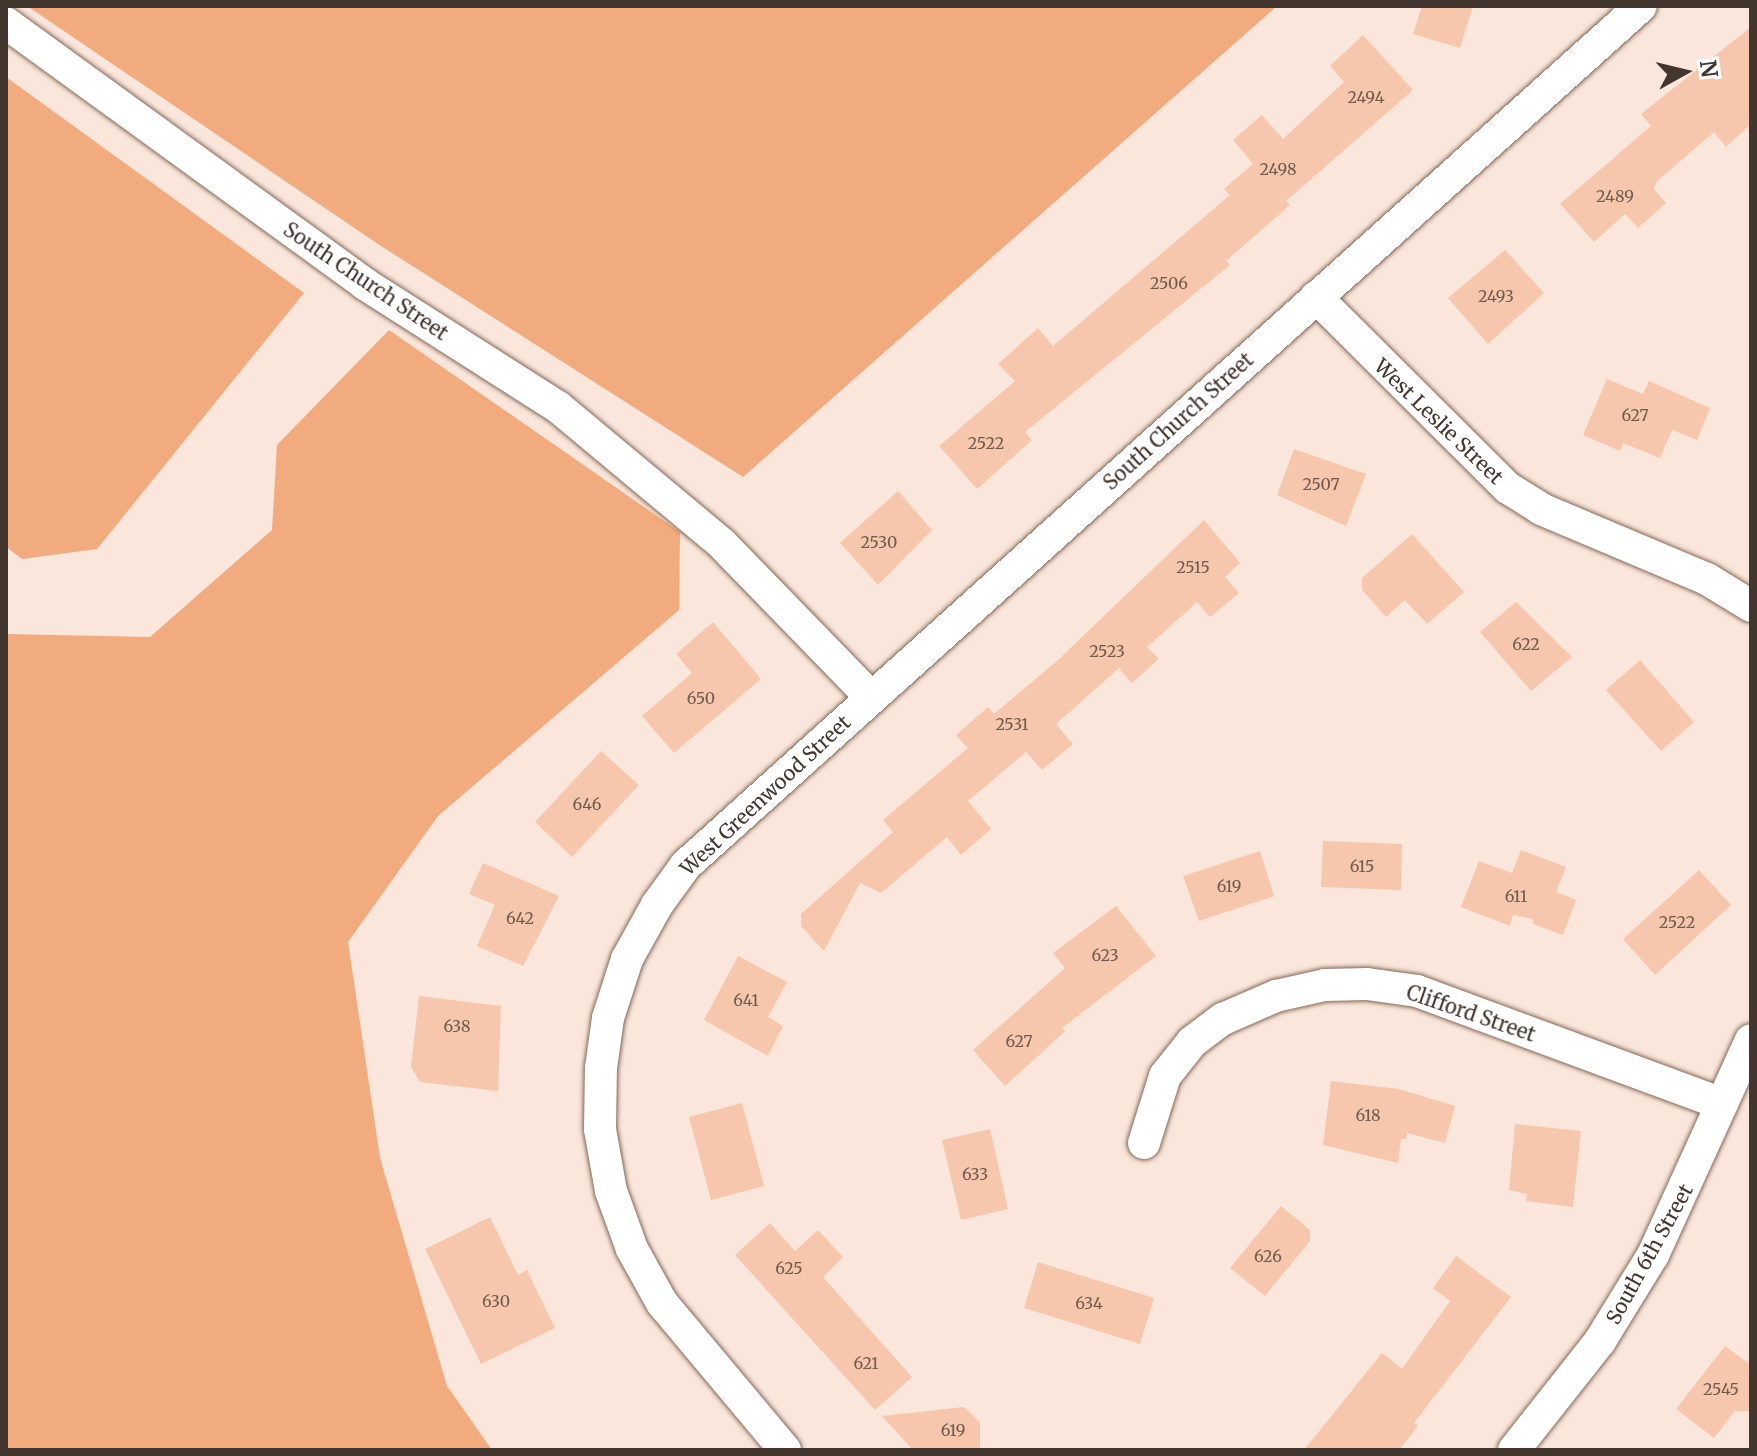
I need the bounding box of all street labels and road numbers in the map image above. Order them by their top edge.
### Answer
street label: South Church Street [279,217,453,345]
street label: South Church Street [1098,347,1258,495]
street label: West Leslie Street [1370,353,1508,489]
street label: West Greenwood Street [675,710,855,880]
street label: Clifford Street [1403,980,1539,1046]
street label: South 6th Street [1601,1180,1697,1328]

